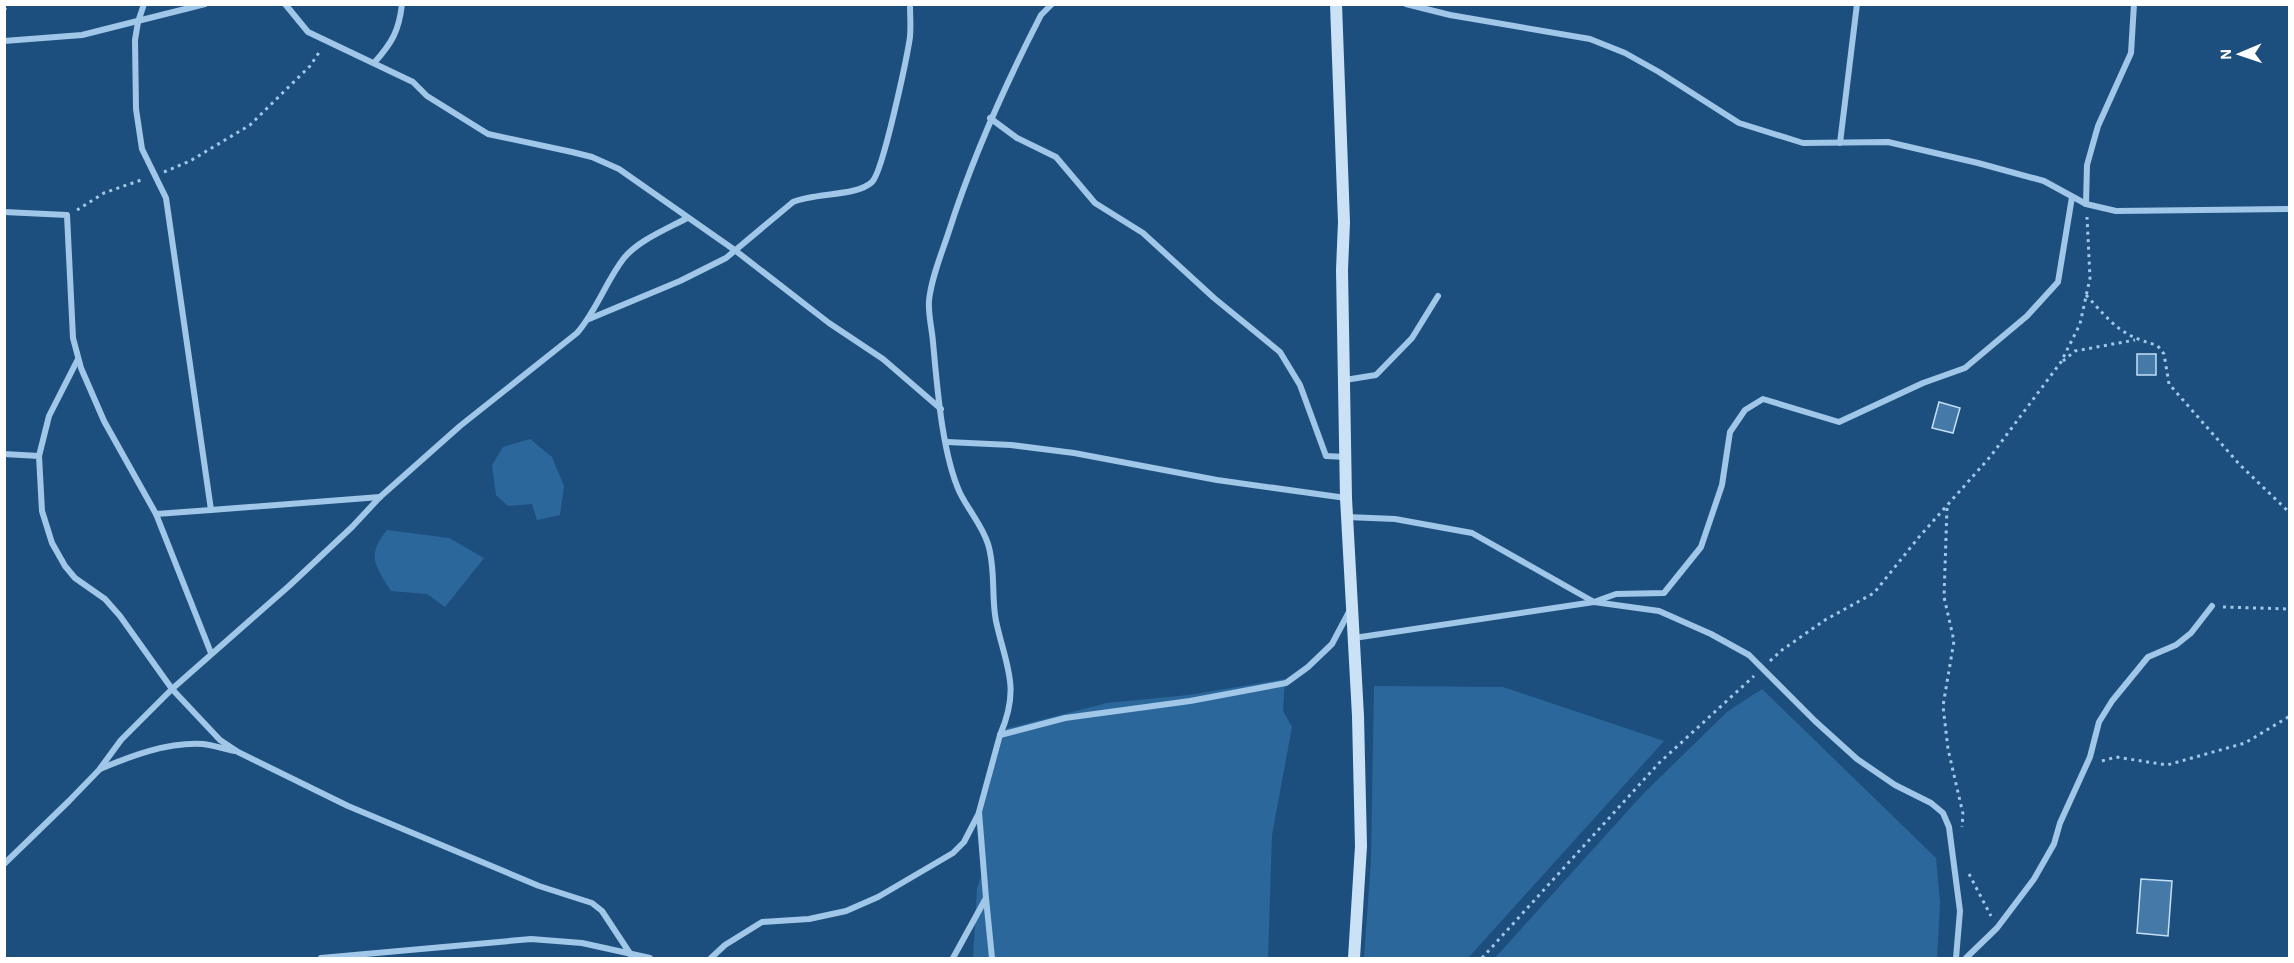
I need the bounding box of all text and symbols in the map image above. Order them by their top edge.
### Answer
north arrow [2210,24,2270,84]
text: N [2218,49,2234,60]

